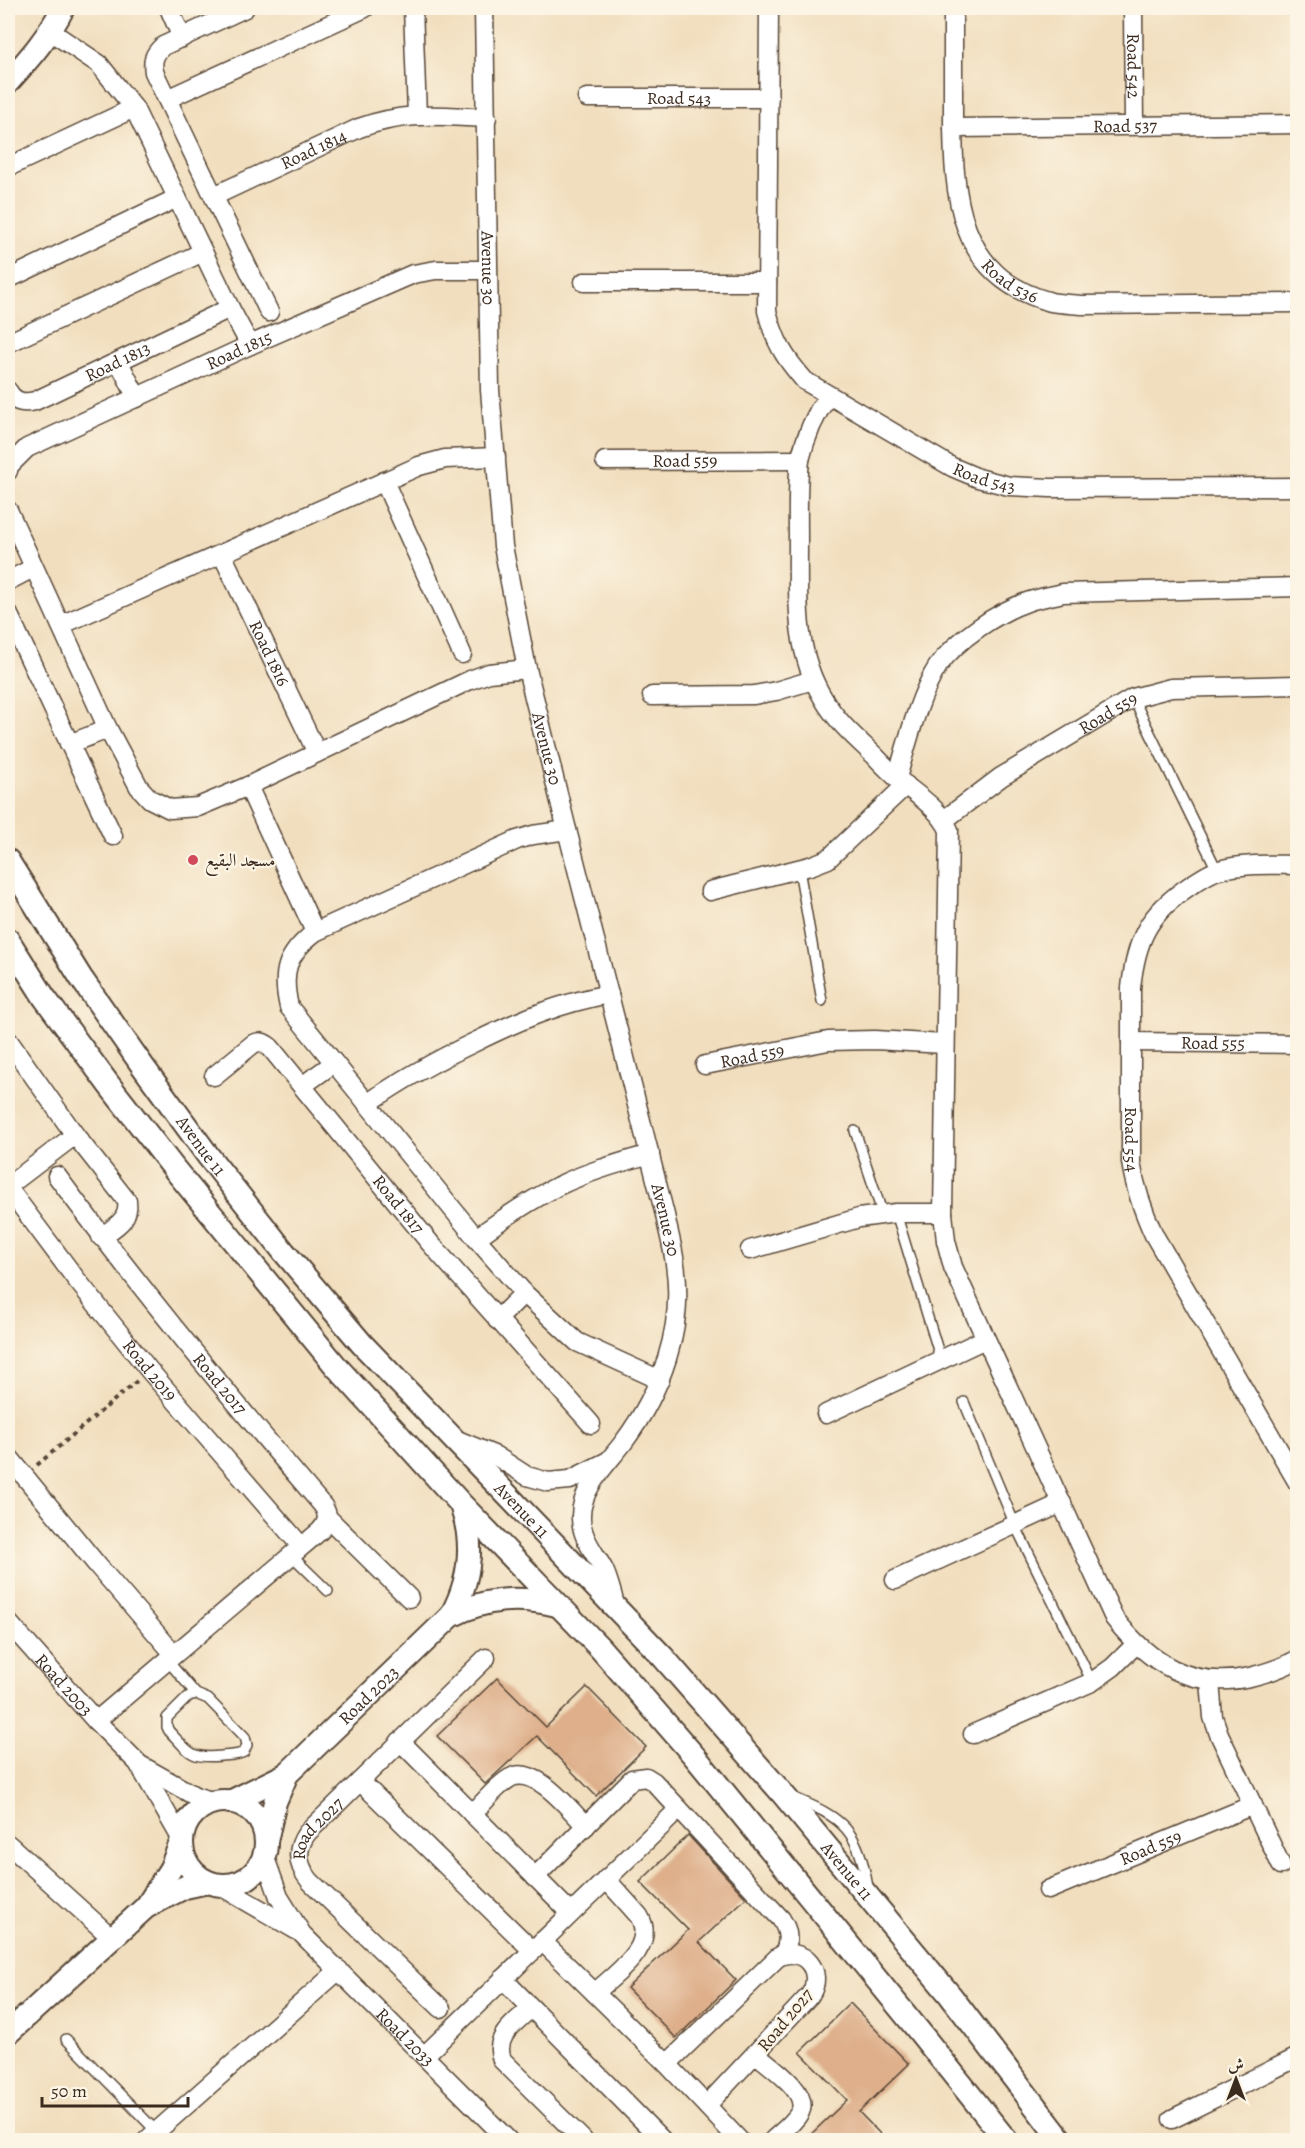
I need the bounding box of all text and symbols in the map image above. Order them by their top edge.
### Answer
street label: Road 542 [1121,33,1146,99]
street label: Road 543 [647,86,711,110]
street label: Road 537 [1093,114,1158,138]
street label: Road 1814 [277,124,351,175]
street label: Avenue 30 [475,230,501,305]
street label: Road 536 [976,254,1042,309]
street label: Road 1815 [202,325,276,376]
street label: Road 1813 [81,336,154,387]
street label: Road 559 [653,448,717,473]
street label: Road 543 [949,457,1016,498]
street label: Road 1816 [243,616,295,690]
street label: Road 559 [1074,686,1142,740]
street label: Avenue 30 [526,709,567,788]
place label: مسجد البقيع [205,848,275,876]
marker: مسجد البقيع [186,853,200,867]
street label: Road 555 [1181,1031,1245,1055]
street label: Road 559 [718,1038,786,1074]
street label: Road 554 [1119,1107,1144,1174]
street label: Avenue 11 [170,1110,231,1181]
street label: Road 1817 [367,1170,430,1239]
street label: Avenue 30 [645,1180,686,1258]
street label: Road 2019 [117,1334,183,1406]
street label: Road 2017 [187,1348,253,1420]
street label: Avenue 11 [488,1476,554,1543]
street label: Road 2003 [29,1648,98,1721]
street label: Road 2023 [333,1660,404,1730]
street label: Road 2027 [287,1791,349,1860]
street label: Road 559 [1116,1824,1185,1871]
street label: Avenue 11 [815,1836,878,1905]
street label: Road 2027 [752,1983,819,2057]
street label: Road 2033 [370,2002,440,2072]
north arrow [1206,2049,1266,2109]
text: ش [1228,2054,1244,2076]
scale bar [42,2070,188,2108]
text: 50 m [51,2079,87,2103]

